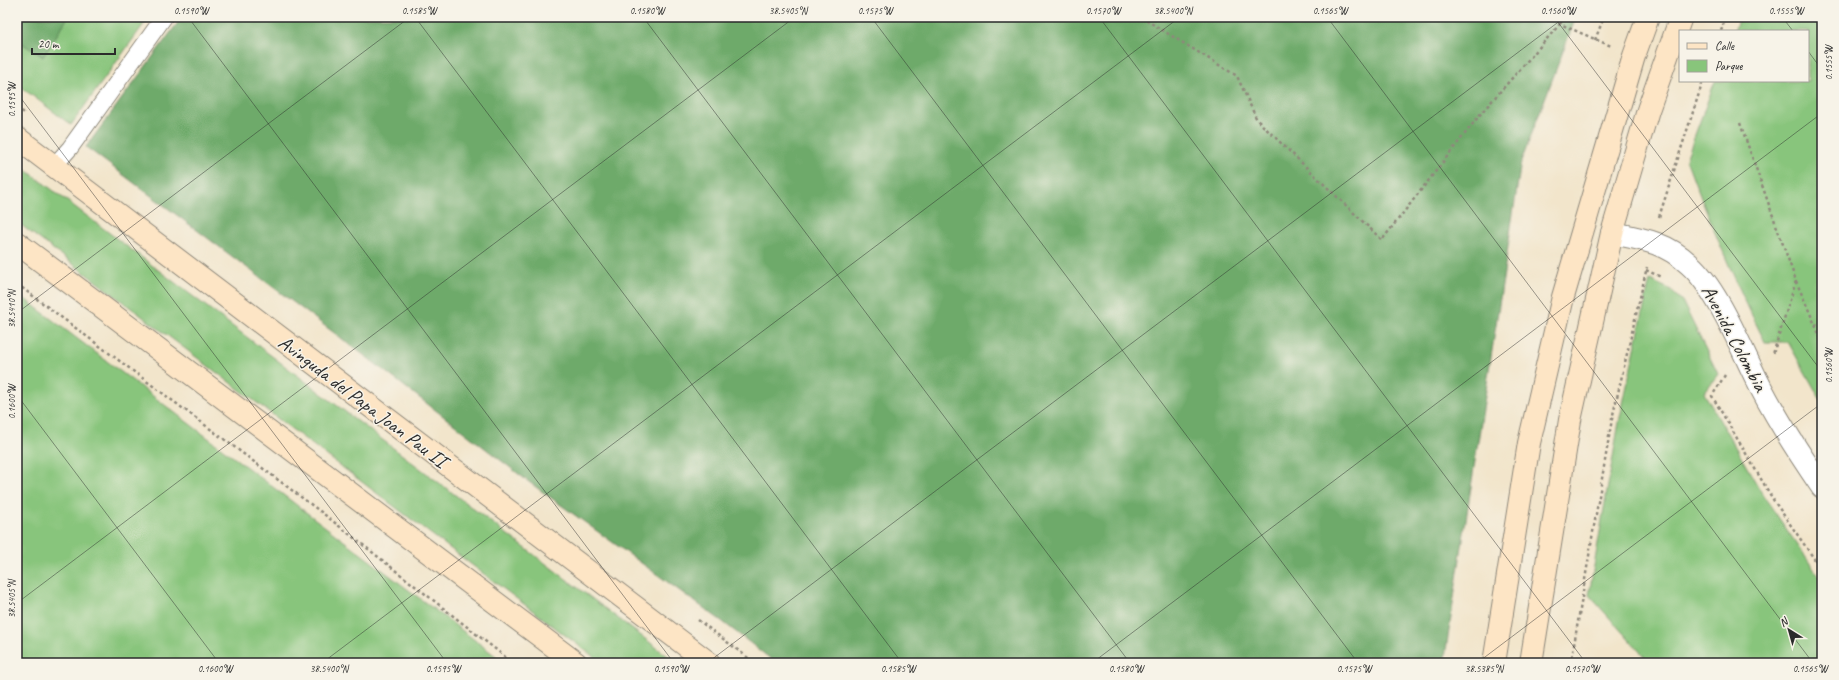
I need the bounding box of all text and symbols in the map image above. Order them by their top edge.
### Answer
text: 0.1590°W [174,4,210,17]
text: 0.1585°W [402,4,438,17]
text: 0.1580°W [630,4,666,17]
text: 38.5405°N [769,4,809,17]
text: 0.1575°W [858,4,894,17]
text: 0.1570°W [1086,4,1122,17]
text: 38.5400°N [1154,4,1194,17]
text: 0.1565°W [1313,4,1349,17]
text: 0.1560°W [1541,4,1577,17]
text: 0.1555°W [1769,4,1805,17]
scale bar [32,30,115,56]
legend [1679,30,1809,82]
text: 20 m [38,36,60,52]
text: Calle [1715,38,1735,54]
text: 0.1555°W [1822,44,1835,80]
text: Parque [1715,58,1744,74]
text: 0.1595°W [5,81,18,117]
street label: Avenida Colombia [1696,281,1774,397]
text: 38.5410°N [5,288,18,328]
street label: Avinguda del Papa Joan Pau II [273,330,455,475]
text: 0.1560°W [1822,347,1835,383]
text: 0.1600°W [5,383,18,419]
text: 38.5405°N [5,578,18,618]
north arrow [1769,610,1809,650]
text: N [1776,613,1792,630]
text: 0.1600°W [198,662,234,675]
text: 38.5400°N [310,662,350,675]
text: 0.1595°W [426,662,462,675]
text: 0.1590°W [654,662,690,675]
text: 0.1585°W [881,662,917,675]
text: 0.1580°W [1109,662,1145,675]
text: 0.1575°W [1337,662,1373,675]
text: 38.5385°N [1465,662,1505,675]
text: 0.1570°W [1565,662,1601,675]
text: 0.1565°W [1793,662,1829,675]

